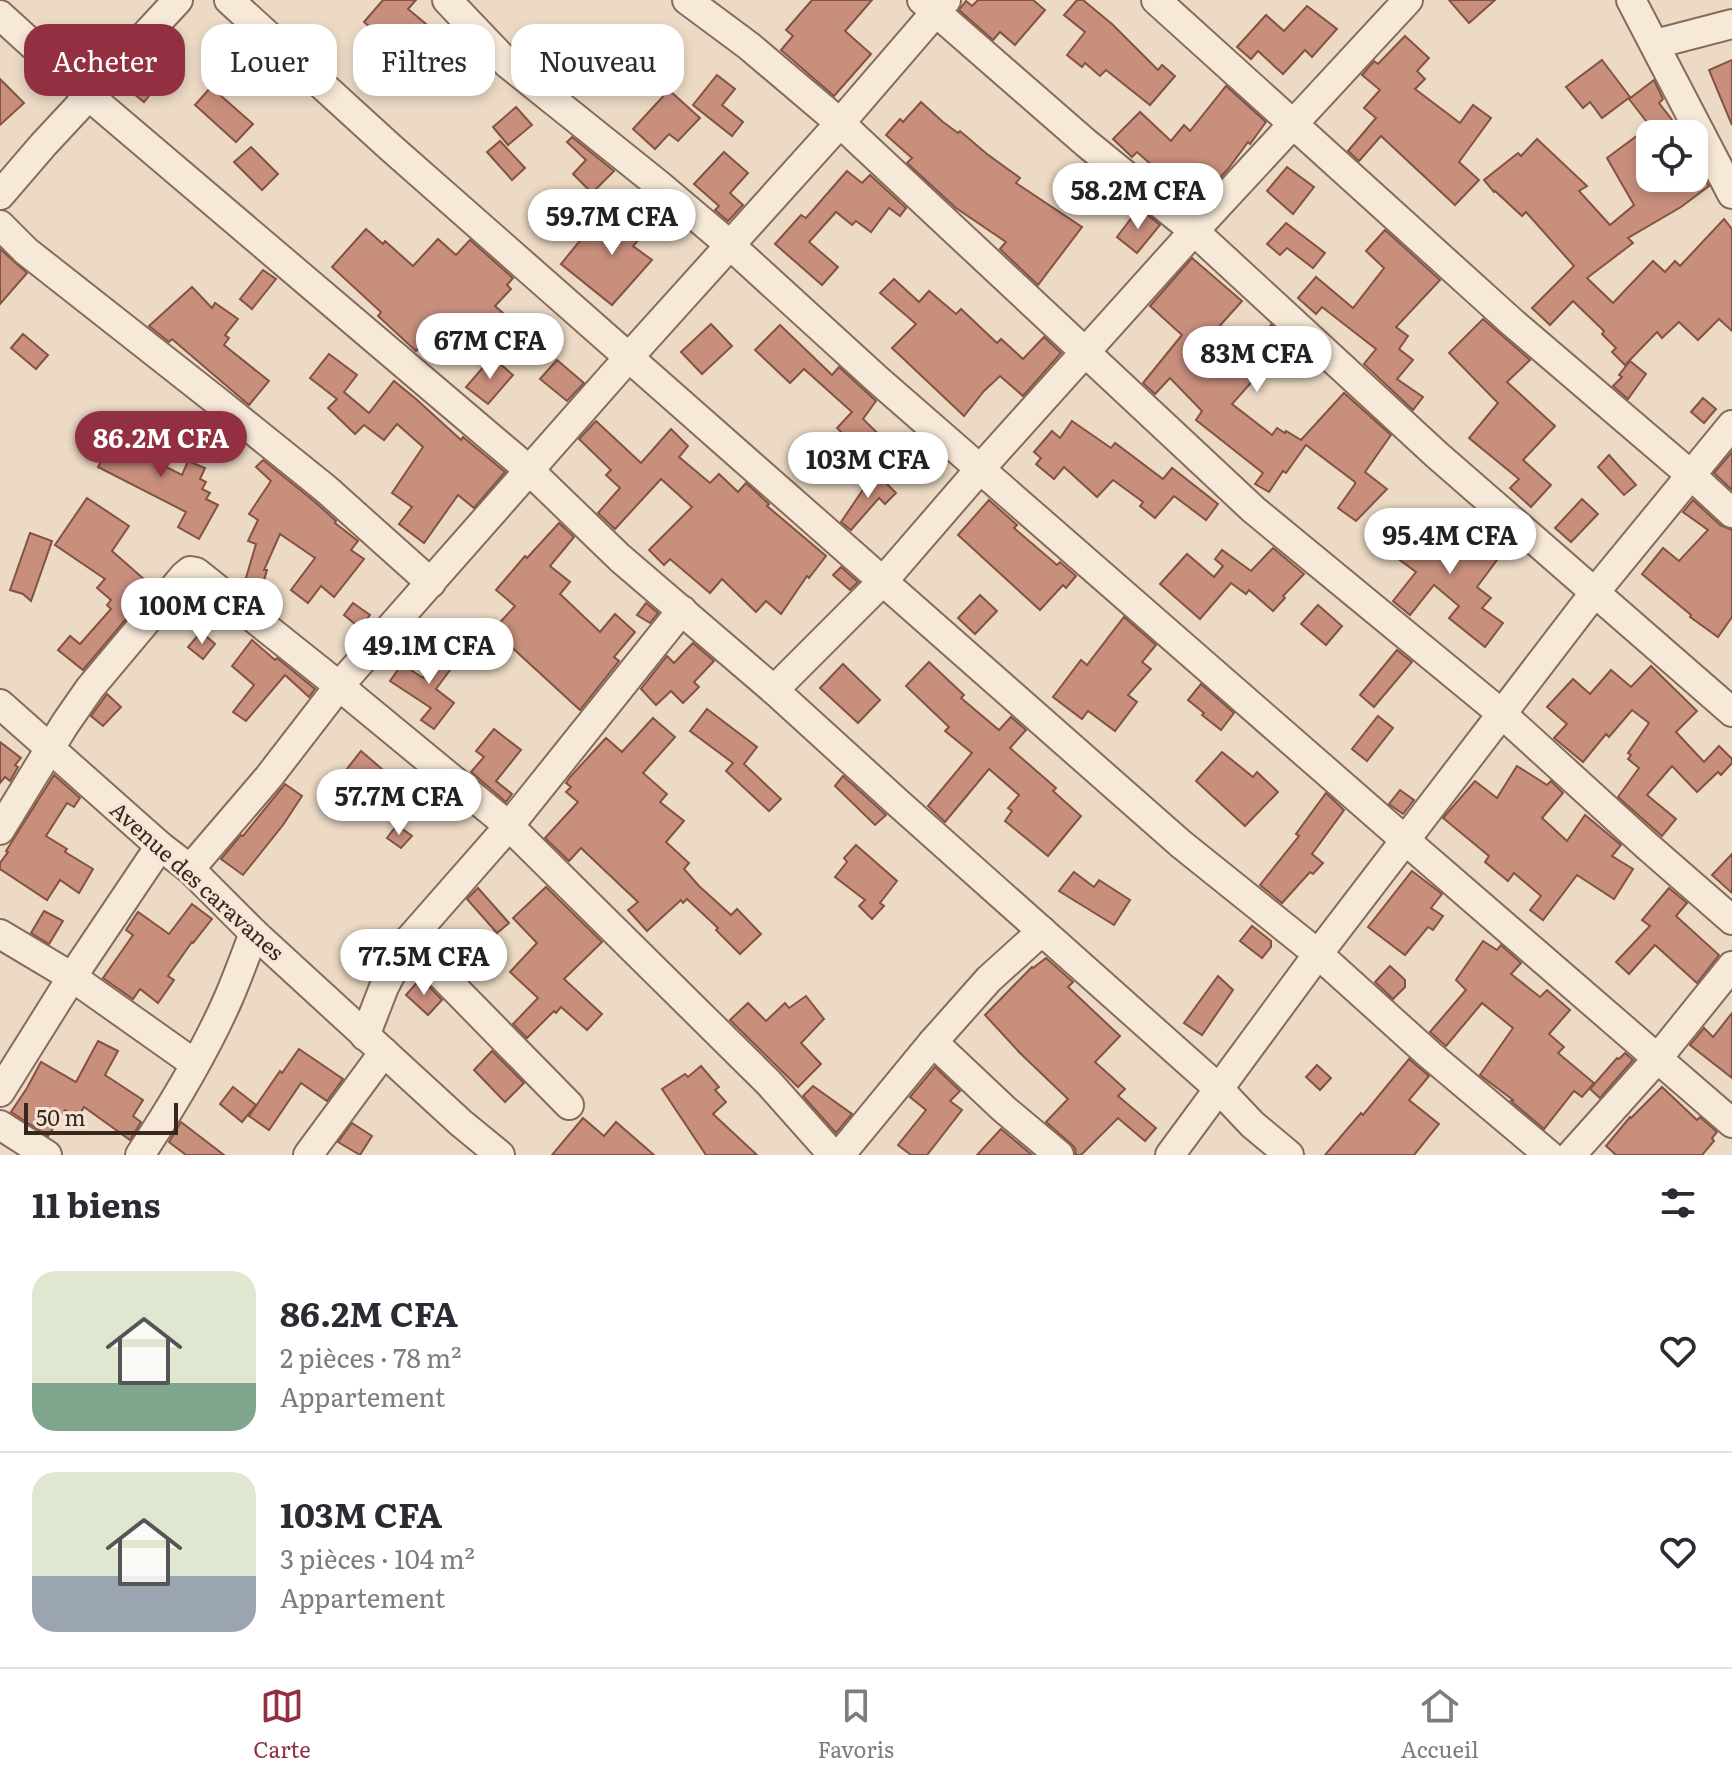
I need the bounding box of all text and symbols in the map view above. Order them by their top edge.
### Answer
chip: Acheter [24,24,185,96]
chip: Louer [201,24,337,96]
chip: Filtres [353,24,495,96]
chip: Nouveau [511,24,684,96]
map controls [1636,120,1708,192]
button: locate [1636,120,1708,192]
pin: 58.2M CFA [1046,163,1230,231]
text: 58.2M CFA [1070,169,1206,208]
pin: 59.7M CFA [520,189,704,257]
text: 59.7M CFA [546,195,678,234]
pin: 67M CFA [416,313,564,381]
text: 67M CFA [434,319,546,358]
pin: 83M CFA [1183,326,1331,394]
text: 83M CFA [1201,332,1313,371]
pin: 86.2M CFA [69,411,253,479]
text: 86.2M CFA [93,417,229,456]
pin: 103M CFA [785,432,951,500]
text: 103M CFA [806,438,930,477]
pin: 95.4M CFA [1358,508,1542,576]
text: 95.4M CFA [1382,514,1518,553]
pin: 100M CFA [119,578,285,646]
text: 100M CFA [139,584,265,623]
pin: 49.1M CFA [337,618,521,686]
text: 49.1M CFA [363,624,495,663]
pin: 57.7M CFA [307,769,491,837]
text: 57.7M CFA [335,775,463,814]
street label: Avenue des caravanes [104,793,292,967]
pin: 77.5M CFA [332,929,516,997]
text: 77.5M CFA [358,935,490,974]
scale bar [24,1099,178,1135]
text: 50 m [36,1100,86,1133]
text: 11 biens [32,1178,161,1228]
icon: filters [1656,1181,1700,1225]
text: 86.2M CFA [280,1287,458,1337]
icon: home [96,1303,192,1399]
icon: heart [1656,1329,1700,1373]
text: 2 pièces · 78 m² [280,1337,462,1376]
text: Appartement [280,1376,445,1415]
text: 103M CFA [280,1488,442,1538]
icon: home [96,1504,192,1600]
icon: heart [1656,1530,1700,1574]
text: 3 pièces · 104 m² [280,1538,475,1577]
text: Appartement [280,1577,445,1616]
tab: Carte [253,1684,311,1765]
tab: Favoris [817,1684,894,1765]
tab: Accueil [1401,1684,1479,1765]

